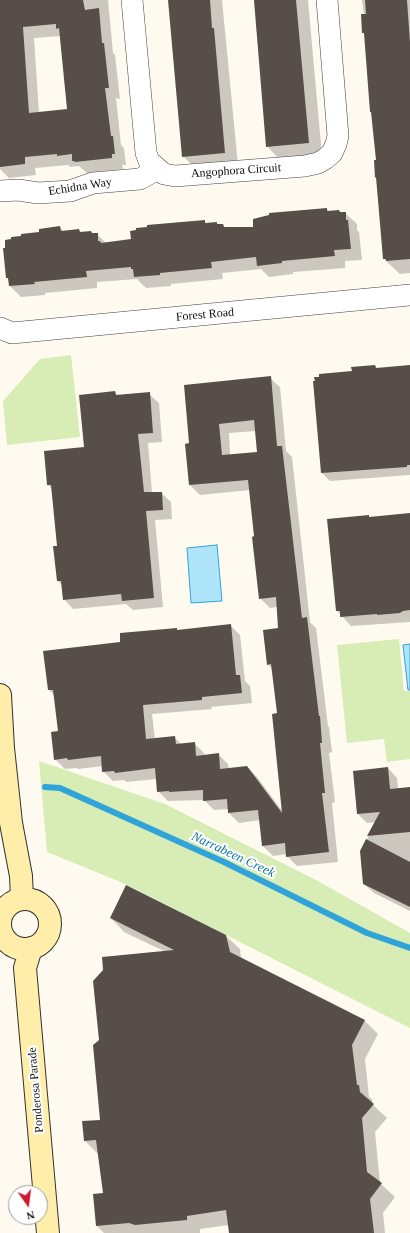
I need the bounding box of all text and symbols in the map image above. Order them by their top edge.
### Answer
street label: Angophora Circuit [190,161,282,181]
street label: Echidna Way [47,175,113,199]
street label: Forest Road [175,305,235,325]
water label: Narrabeen Creek [189,829,277,881]
street label: Ponderosa Parade [25,1047,47,1133]
north arrow [8,1185,48,1225]
text: N [25,1209,36,1222]

